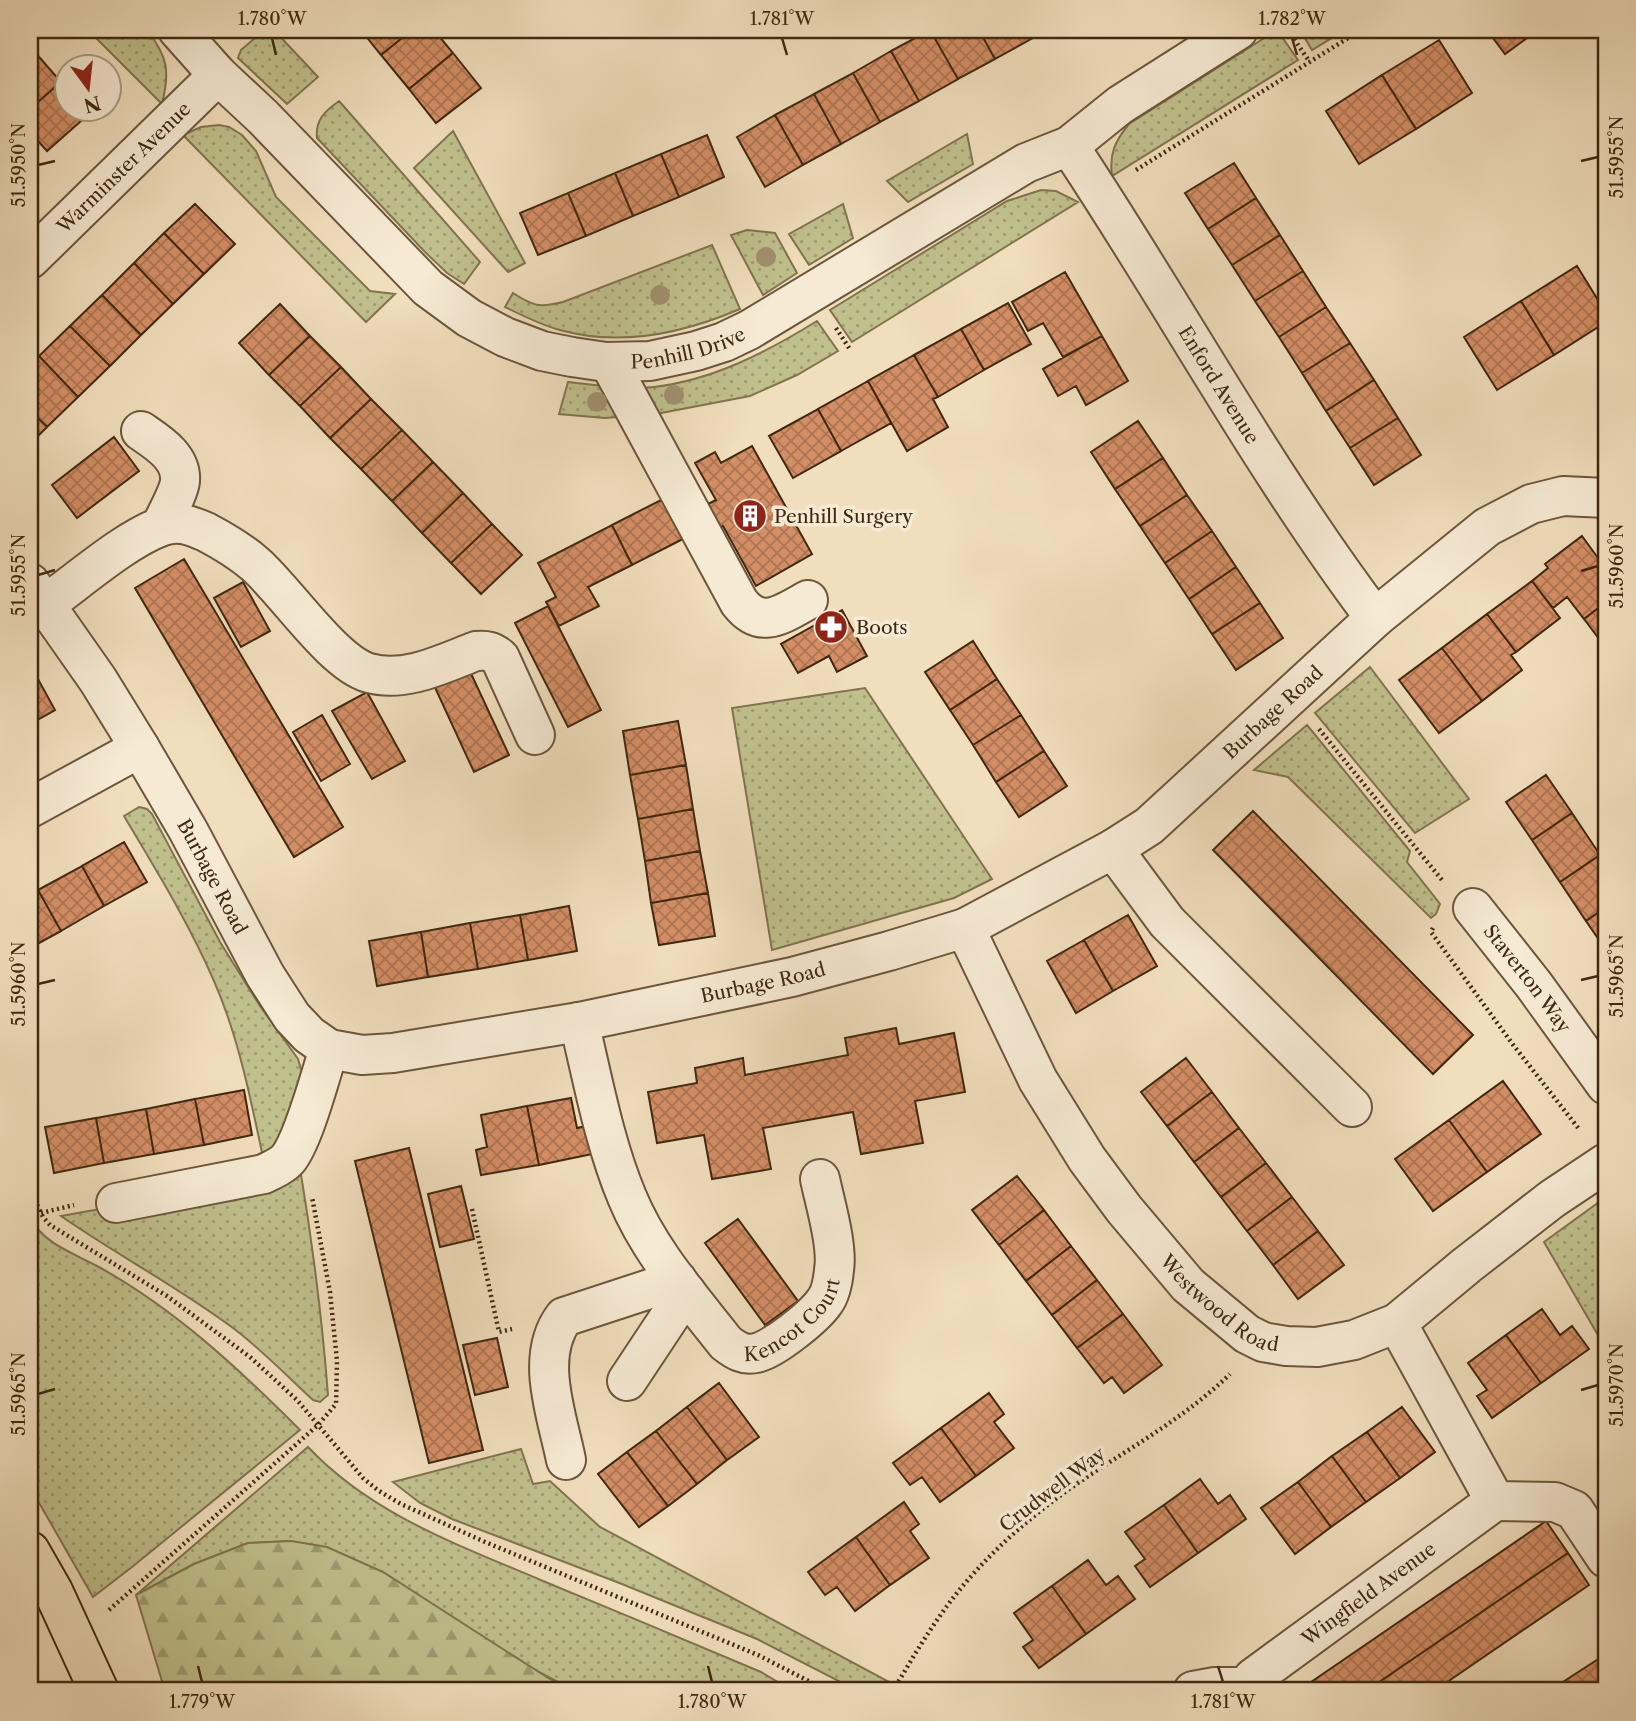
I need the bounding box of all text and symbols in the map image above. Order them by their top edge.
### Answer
text: 1.780°W [238,8,308,30]
text: 1.781°W [750,8,816,30]
text: 1.782°W [1258,8,1327,30]
north arrow [52,52,122,122]
text: N [81,91,103,117]
street label: Warminster Avenue [52,97,195,239]
text: 51.5955°N [1606,115,1628,198]
text: 51.5950°N [8,123,30,207]
street label: Enford Avenue [1173,322,1264,448]
street label: Penhill Drive [630,323,749,373]
building icon: Penhill Surgery [731,497,769,535]
place label: Penhill Surgery [774,505,913,528]
text: 51.5960°N [1606,523,1628,609]
text: 51.5955°N [8,533,30,616]
pharmacy icon: Boots [812,608,850,646]
place label: Boots [856,616,908,639]
street label: Burbage Road [1218,661,1328,764]
street label: Burbage Road [172,815,252,939]
street label: Staverton Way [1479,920,1576,1038]
text: 51.5965°N [1606,934,1628,1018]
text: 51.5960°N [8,941,30,1027]
street label: Burbage Road [699,957,828,1008]
street label: Westwood Road [1155,1249,1281,1357]
street label: Kencot Court [743,1276,845,1366]
text: 51.5970°N [1606,1343,1628,1427]
text: 51.5965°N [8,1352,30,1436]
street label: Crudwell Way [995,1442,1110,1537]
street label: Wingfield Avenue [1297,1537,1440,1651]
text: 1.779°W [169,1691,236,1713]
text: 1.780°W [678,1691,748,1713]
text: 1.781°W [1191,1691,1257,1713]

